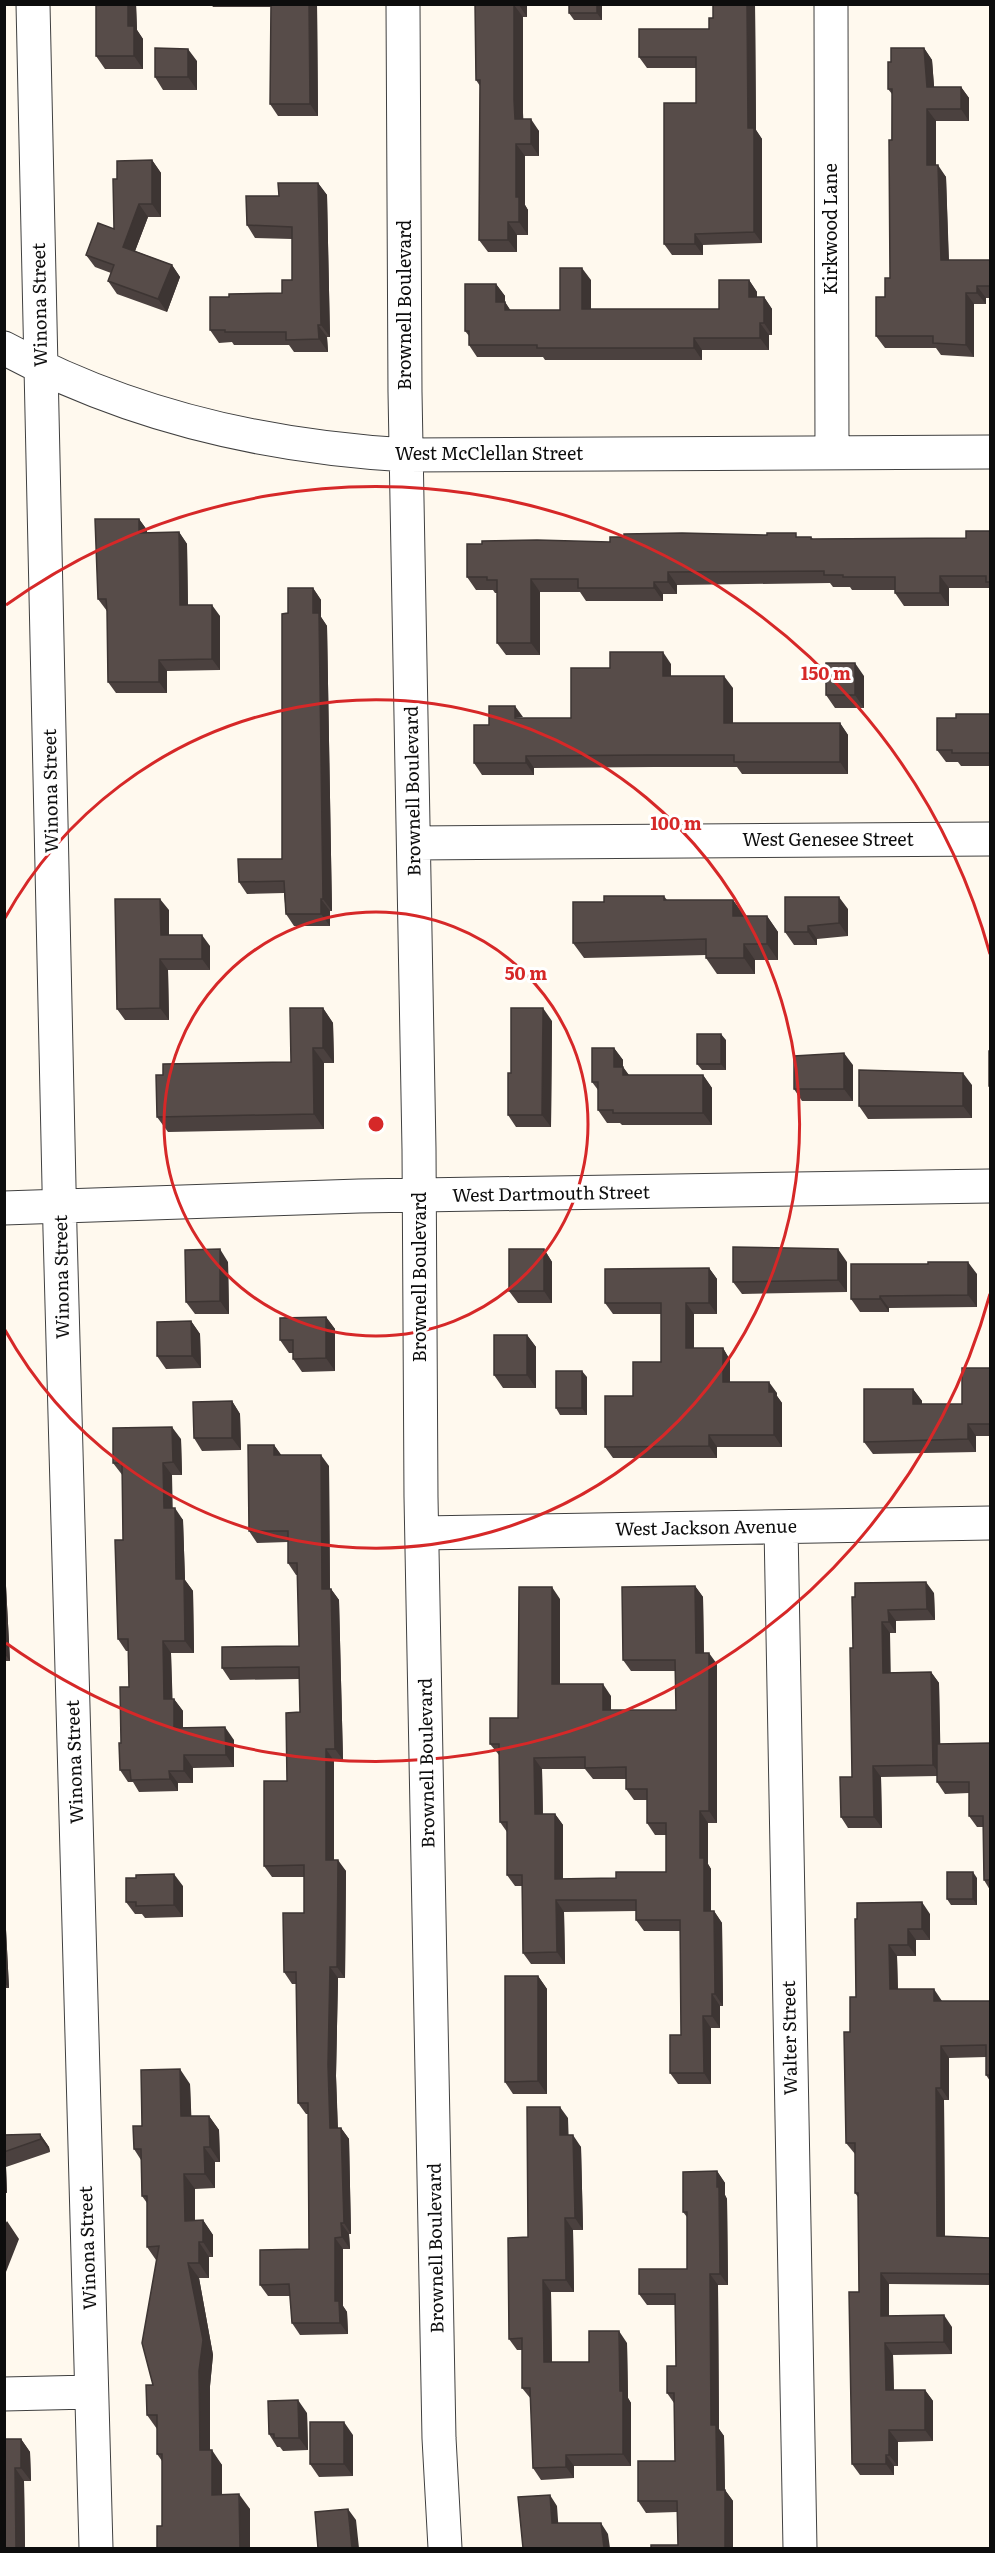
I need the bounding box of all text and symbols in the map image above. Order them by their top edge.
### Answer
street label: Kirkwood Lane [816,163,843,295]
street label: Brownell Boulevard [390,220,417,390]
street label: Winona Street [24,242,53,367]
street label: West McClellan Street [395,439,584,466]
text: 150 m [801,659,851,686]
street label: Brownell Boulevard [397,706,426,877]
street label: Winona Street [35,728,64,853]
text: 100 m [650,809,702,836]
street label: West Genesee Street [742,825,914,852]
text: 50 m [505,959,547,986]
centre of rings [366,1114,386,1134]
street label: West Dartmouth Street [452,1177,651,1208]
street label: Brownell Boulevard [405,1192,432,1362]
street label: Winona Street [46,1214,75,1339]
street label: West Jackson Avenue [615,1511,797,1542]
street label: Brownell Boulevard [411,1678,440,1849]
street label: Winona Street [58,1699,89,1825]
street label: Walter Street [774,1980,803,2096]
street label: Brownell Boulevard [420,2163,449,2334]
street label: Winona Street [71,2185,102,2311]

